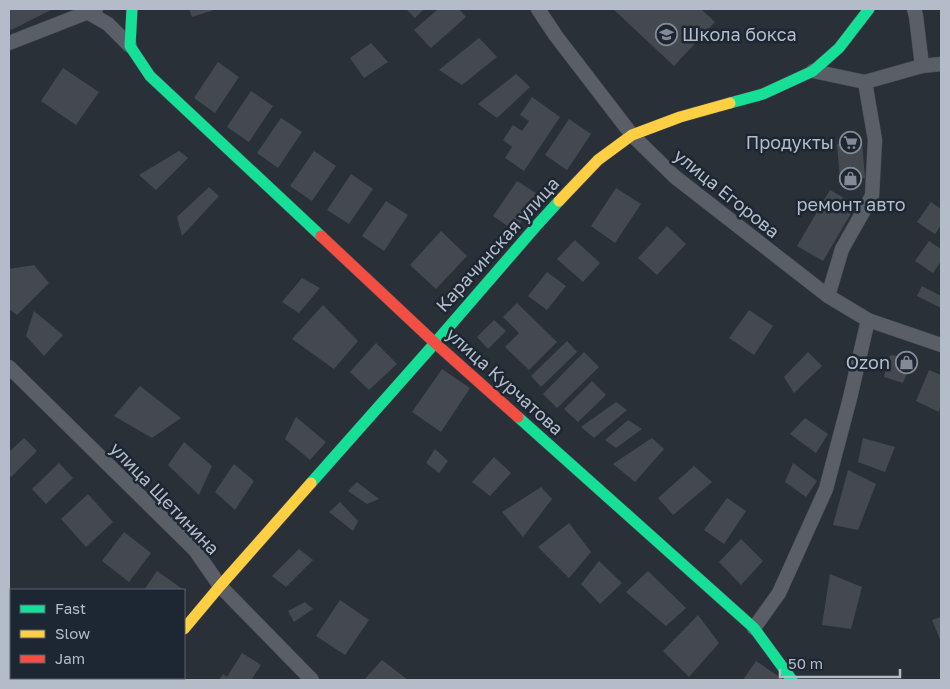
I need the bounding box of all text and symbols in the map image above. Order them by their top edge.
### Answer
school or university icon: Школа бокса [654,22,678,46]
place label: Школа бокса [682,23,797,45]
supermarket icon: Продукты [838,130,862,154]
place label: Продукты [746,131,834,153]
street label: улица Егорова [670,144,784,242]
shop icon: ремонт авто [839,167,863,191]
street label: Карачинская улица [431,172,563,316]
place label: ремонт авто [796,193,906,215]
street label: улица Курчатова [442,323,568,439]
shop icon: Ozon [894,350,918,374]
place label: Ozon [846,351,890,373]
street label: улица Щетинина [106,437,224,559]
legend [10,589,185,679]
text: Fast [55,599,86,617]
text: Slow [55,624,90,642]
scale bar [780,646,900,678]
text: Jam [55,649,85,667]
text: 50 m [788,654,823,672]

